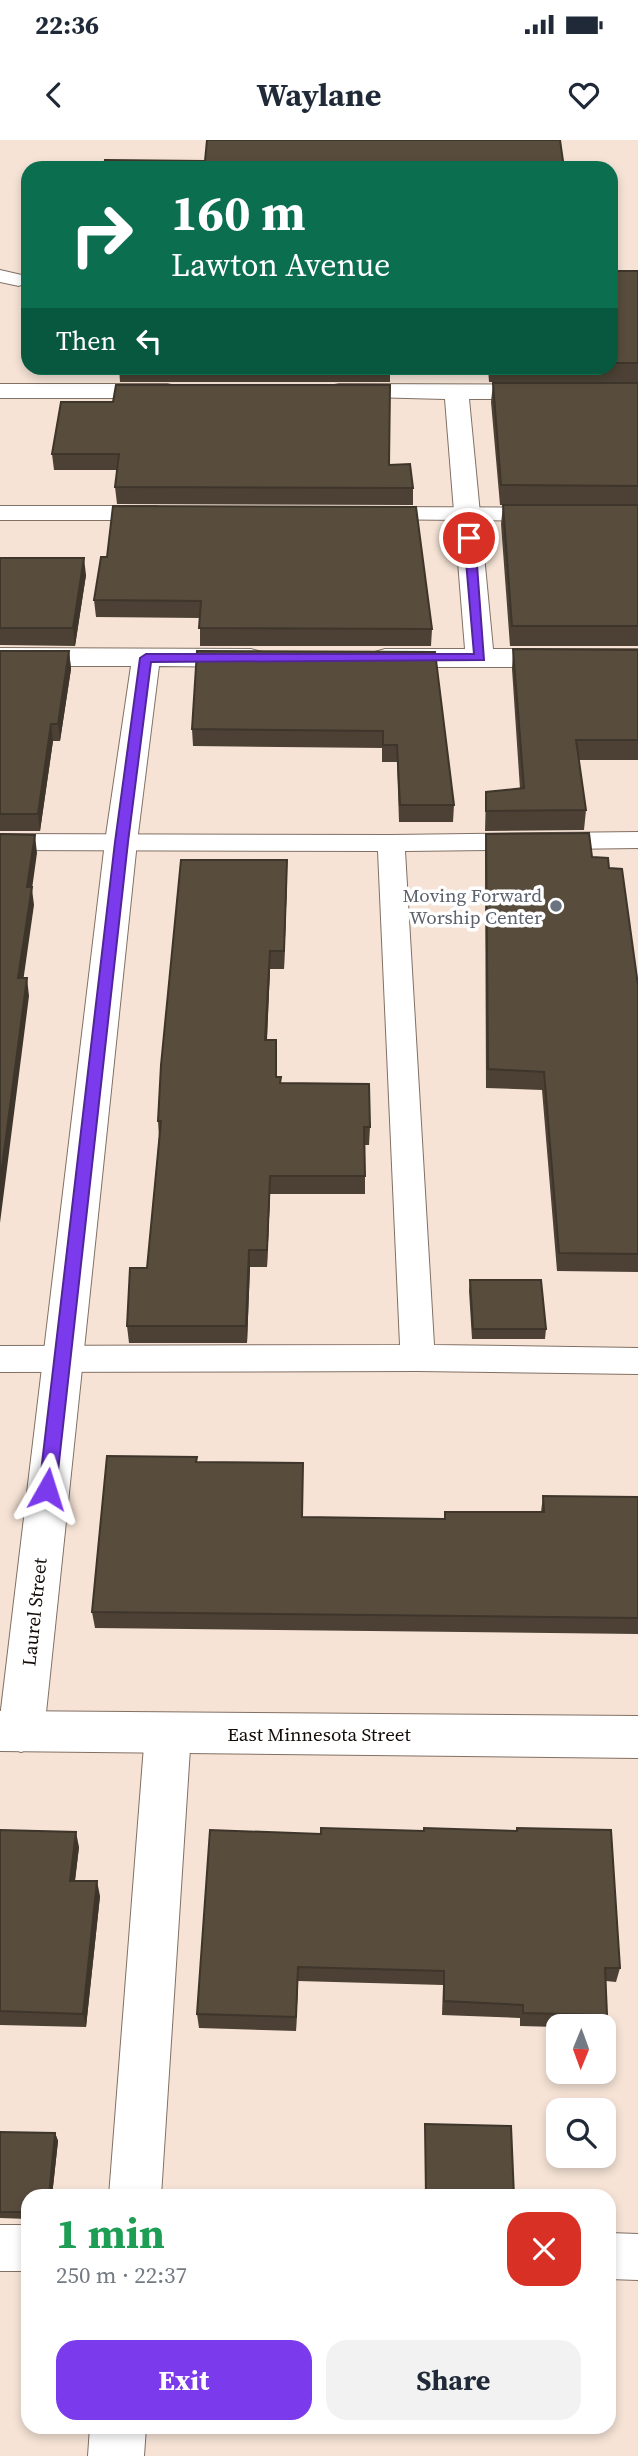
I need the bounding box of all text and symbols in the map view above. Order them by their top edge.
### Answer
text: 22:36 [35,7,99,43]
text: Waylane [257,73,381,117]
icon: back [35,76,73,114]
icon: heart [565,76,603,114]
text: 160 m [171,179,306,246]
icon: right [56,189,147,280]
text: Lawton Avenue [171,243,390,287]
icon: left [130,322,168,360]
text: Then [56,323,116,359]
pin [439,508,499,568]
icon: arrive [450,519,488,557]
place label: Moving Forward Worship Center [402,882,542,930]
marker: Moving Forward Worship Center [548,898,564,914]
position arrow [10,1452,84,1526]
street label: Laurel Street [15,1556,53,1667]
street label: East Minnesota Street [227,1721,412,1747]
north arrow [546,2014,616,2084]
map controls [546,2014,616,2168]
button: search [546,2098,616,2168]
text: 1 min [56,2204,165,2262]
button: close [507,2212,581,2286]
text: 250 m · 22:37 [56,2259,187,2291]
button: Exit [56,2340,312,2420]
button: Share [326,2340,581,2420]

